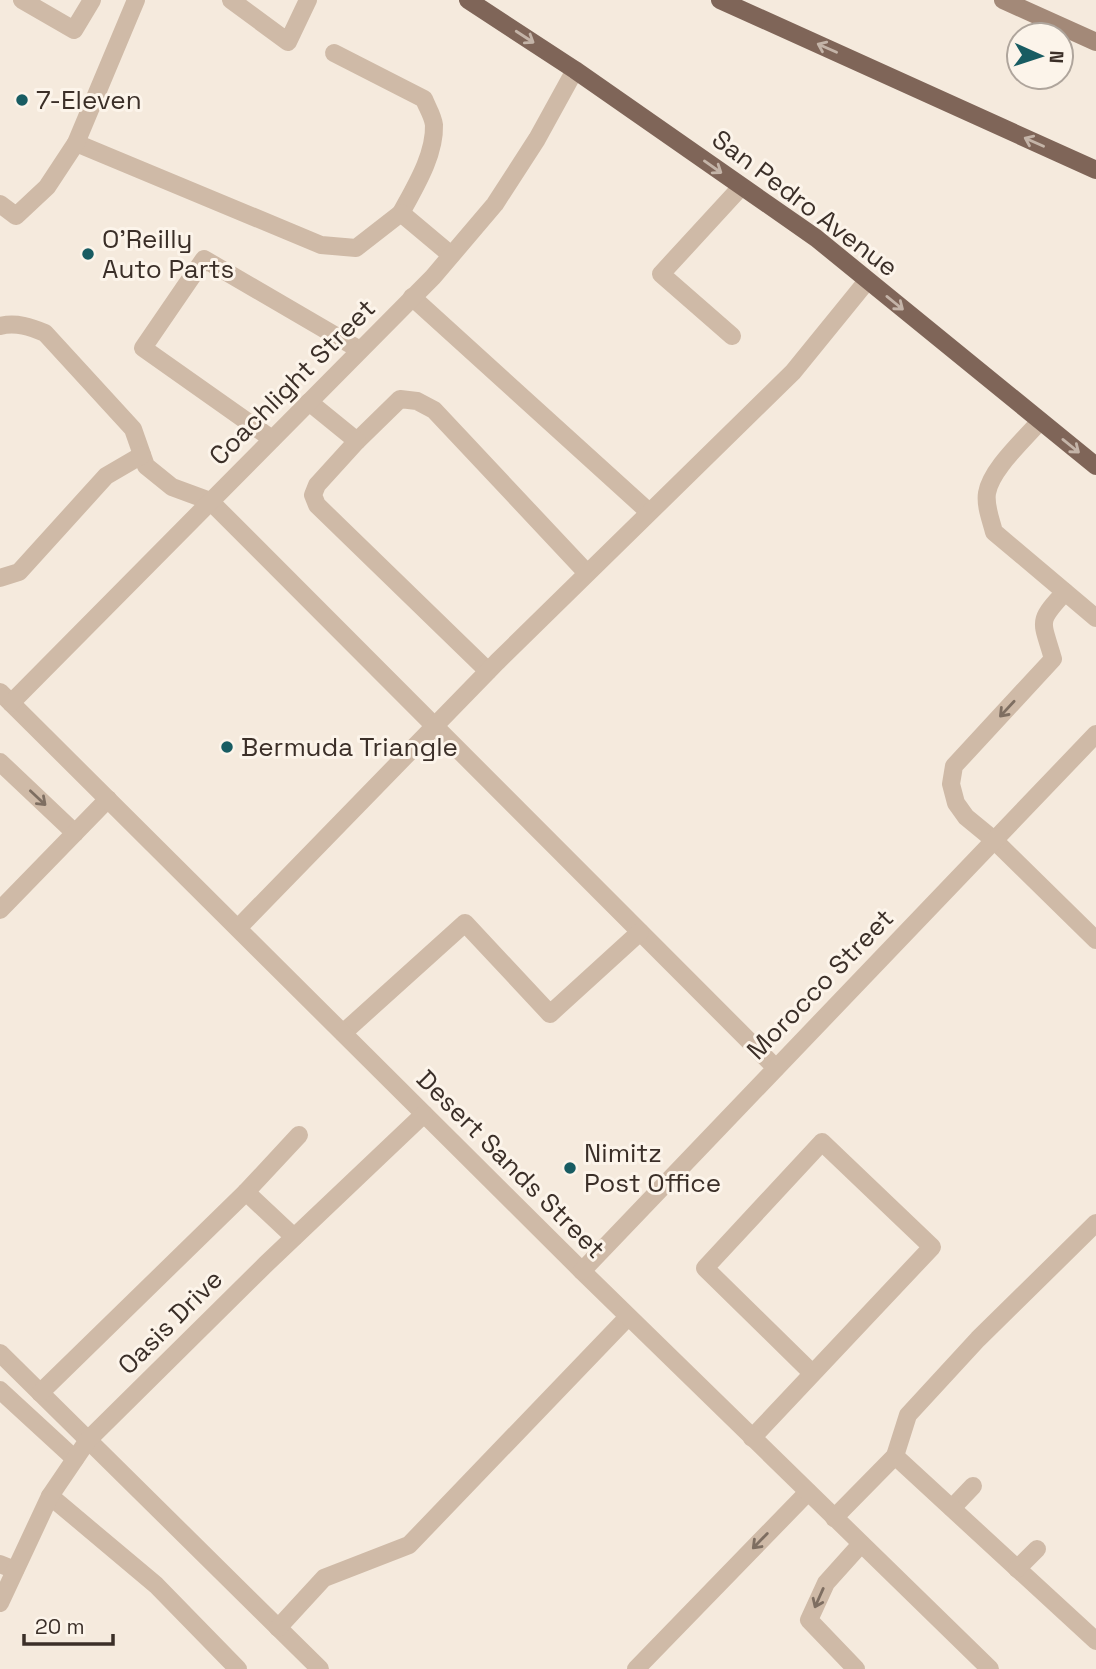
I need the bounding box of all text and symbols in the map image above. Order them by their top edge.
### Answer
north arrow [1005,21,1075,91]
one-way arrow [515,31,535,45]
one-way arrow [816,41,838,54]
text: N [1044,50,1069,64]
place label: 7-Eleven [36,83,142,117]
marker: 7-Eleven [14,92,30,108]
street label: San Pedro Avenue [705,122,905,284]
one-way arrow [1024,135,1045,148]
one-way arrow [703,159,722,174]
place label: O'Reilly Auto Parts [102,222,234,286]
marker: O'Reilly Auto Parts [80,246,96,262]
street label: Coachlight Street [202,292,382,472]
one-way arrow [885,295,903,311]
one-way arrow [1062,438,1080,454]
one-way arrow [998,700,1015,717]
place label: Bermuda Triangle [241,730,458,764]
marker: Bermuda Triangle [219,739,235,755]
one-way arrow [29,789,46,806]
street label: Morocco Street [739,901,901,1067]
street label: Desert Sands Street [409,1062,613,1266]
place label: Nimitz Post Office [584,1136,721,1200]
marker: Nimitz Post Office [562,1160,578,1176]
street label: Oasis Drive [110,1262,230,1382]
one-way arrow [752,1532,769,1549]
one-way arrow [812,1587,825,1608]
scale bar [24,1602,114,1646]
text: 20 m [35,1613,85,1640]

